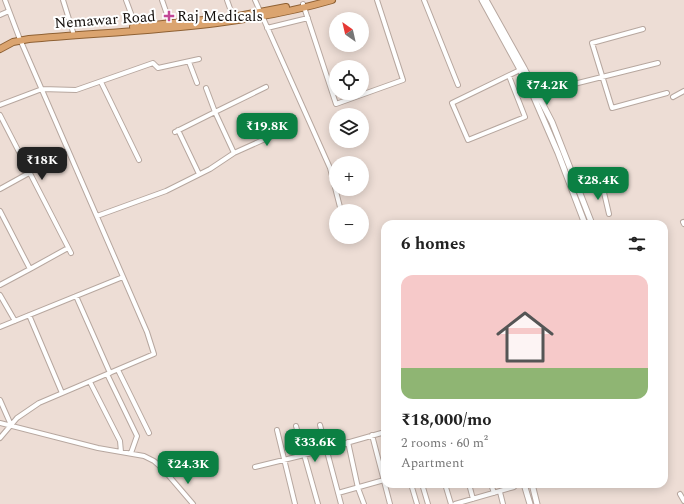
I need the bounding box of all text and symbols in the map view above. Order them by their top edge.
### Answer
street label: Nemawar Road [54,5,156,35]
place label: Raj Medicals [177,5,263,28]
marker: Raj Medicals [164,11,174,21]
north arrow [329,12,369,52]
map controls [329,12,369,244]
button: locate [329,60,369,100]
pin: ₹74.2K [514,72,580,106]
text: ₹74.2K [526,75,568,95]
button: layers [329,108,369,148]
pin: ₹19.8K [234,113,300,147]
text: ₹19.8K [246,116,288,136]
pin: ₹18K [18,147,66,181]
text: ₹18K [26,150,58,170]
button: + [329,156,369,196]
pin: ₹28.4K [565,167,631,201]
text: ₹28.4K [577,170,619,190]
button: − [329,204,369,244]
text: 6 homes [401,231,466,257]
icon: filters [626,233,648,255]
icon: home [489,301,561,373]
text: ₹18,000/mo [401,407,492,433]
pin: ₹33.6K [282,429,348,463]
text: ₹33.6K [294,432,336,452]
text: 2 rooms · 60 m² [401,433,488,453]
pin: ₹24.3K [155,451,221,485]
text: Apartment [401,453,464,473]
text: ₹24.3K [167,454,209,474]

